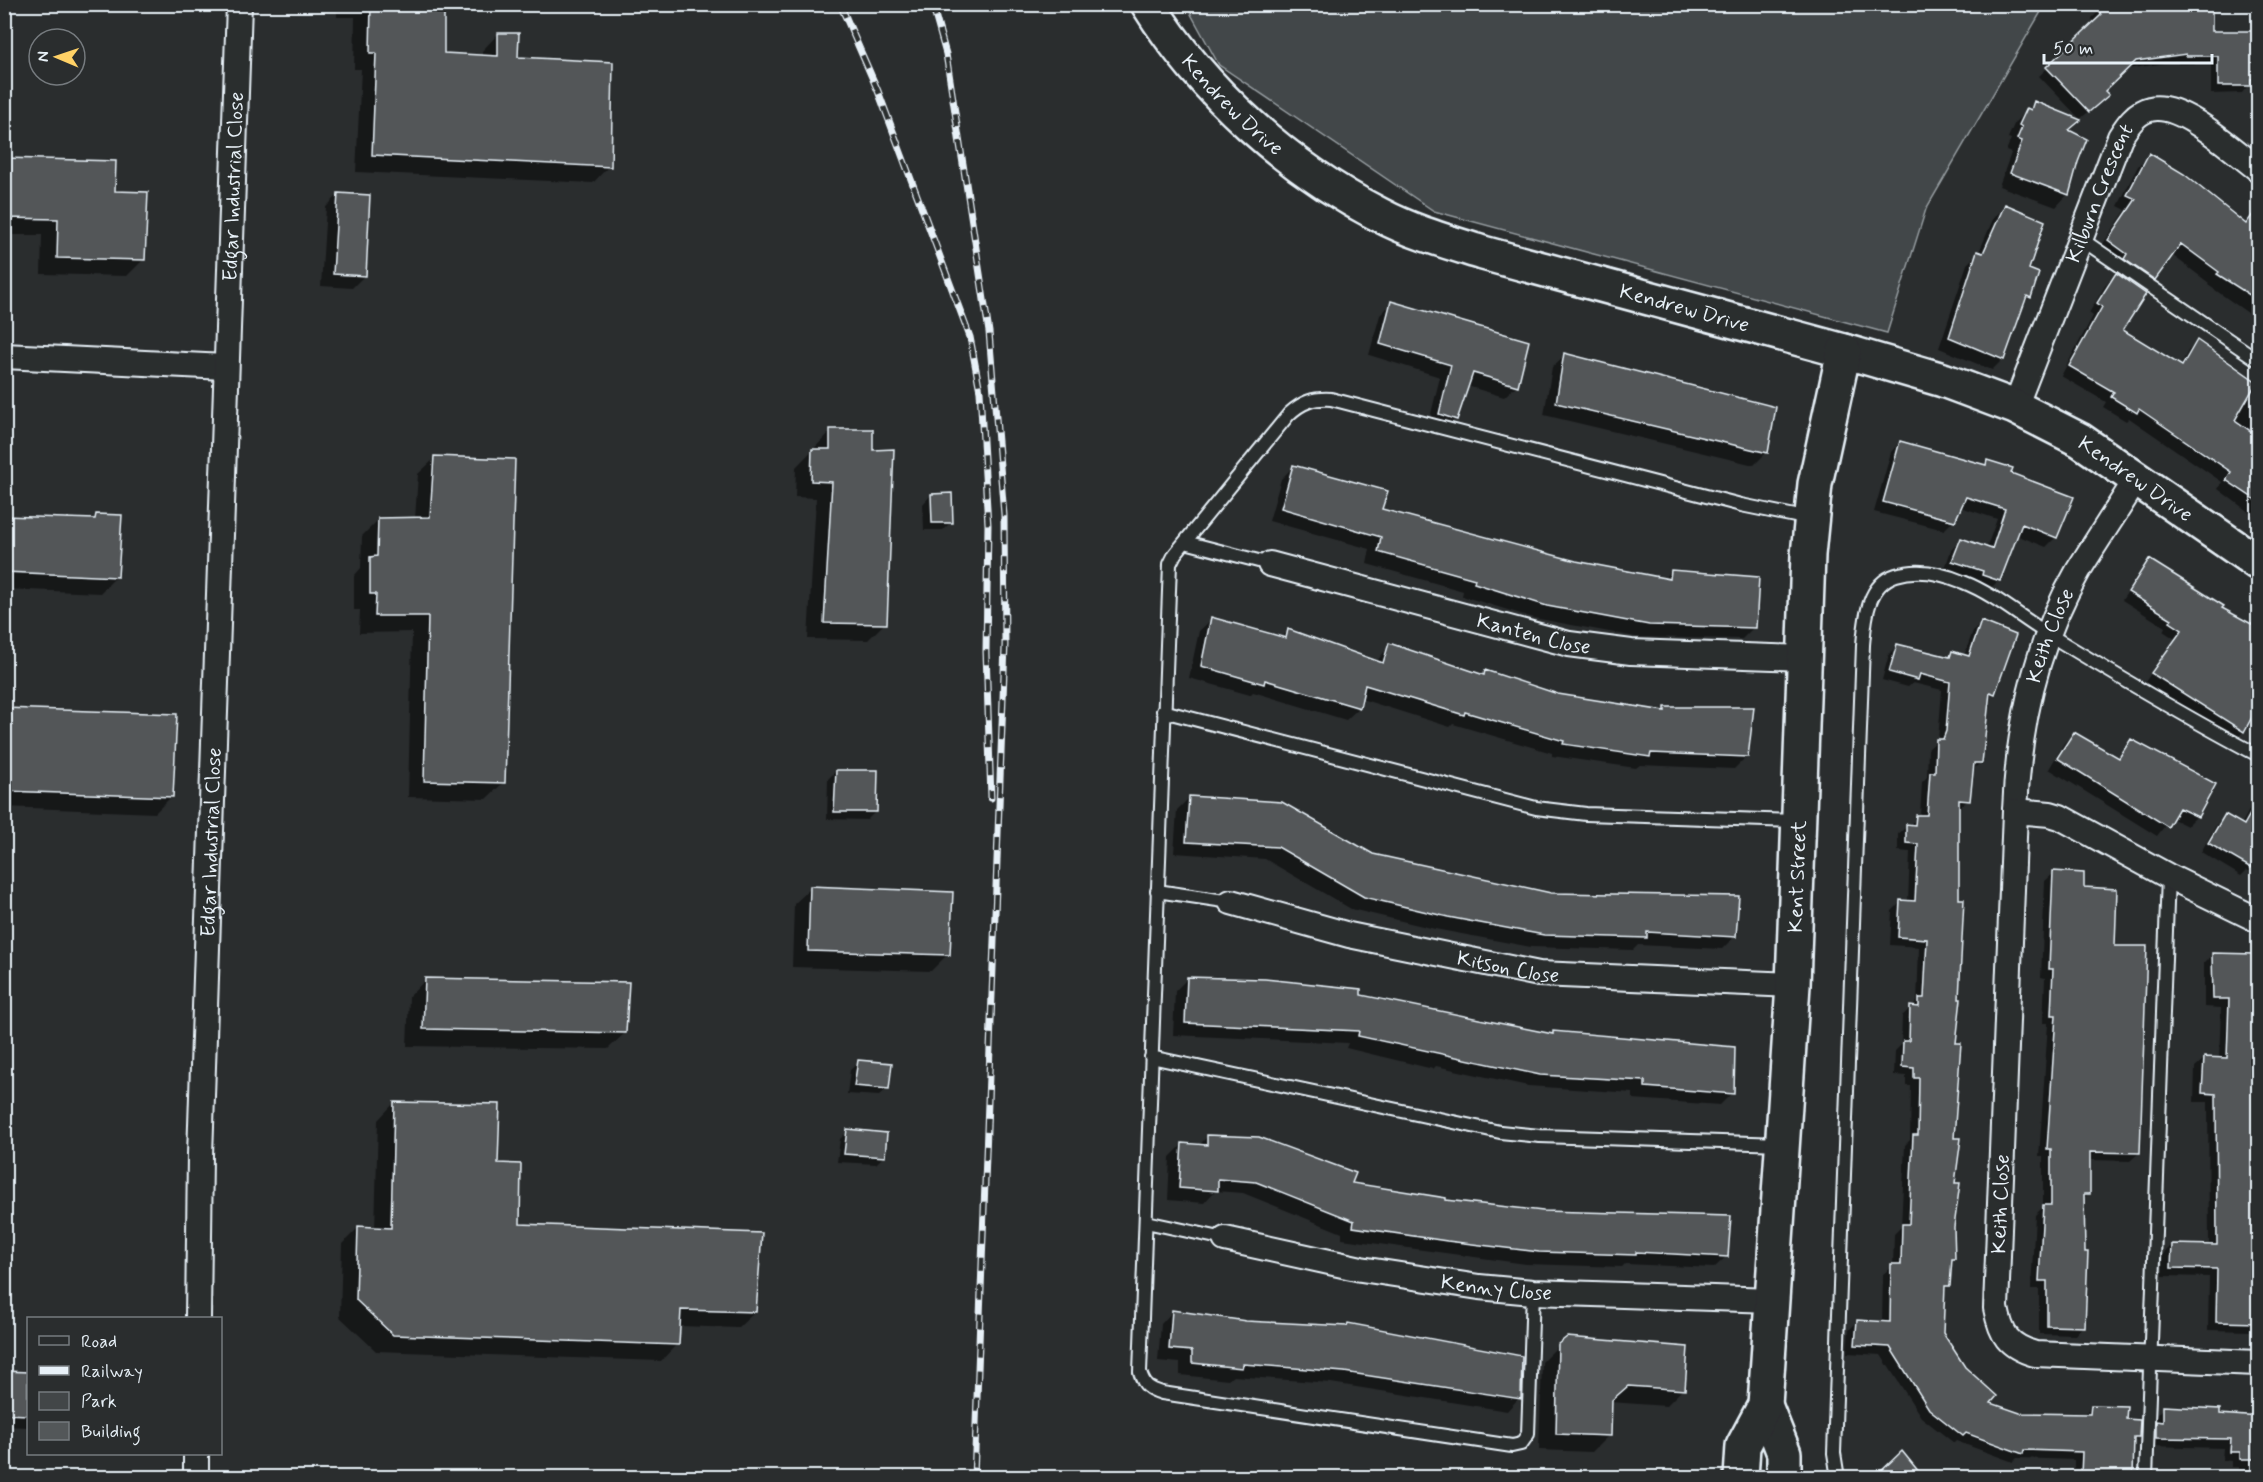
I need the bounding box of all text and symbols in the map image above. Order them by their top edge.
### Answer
north arrow [27,27,87,87]
scale bar [2044,27,2212,65]
text: 50 m [2053,37,2093,61]
street label: Kendrew Drive [1174,49,1289,163]
text: N [33,51,54,62]
street label: Edgar Industrial Close [217,91,251,282]
street label: Kilburn Crescent [2060,118,2140,267]
street label: Kendrew Drive [1616,278,1752,340]
street label: Kendrew Drive [2072,430,2198,529]
street label: Keith Close [2020,584,2081,686]
street label: Kanten Close [1474,607,1592,662]
street label: Edgar Industrial Close [194,747,229,937]
street label: Kent Street [1782,819,1814,933]
street label: Kitson Close [1454,945,1560,990]
street label: Keith Close [1985,1154,2017,1254]
street label: Kenny Close [1439,1268,1552,1308]
legend [27,1317,222,1455]
text: Road [81,1330,117,1354]
text: Railway [81,1360,143,1384]
text: Park [81,1390,117,1414]
text: Building [81,1420,141,1446]

